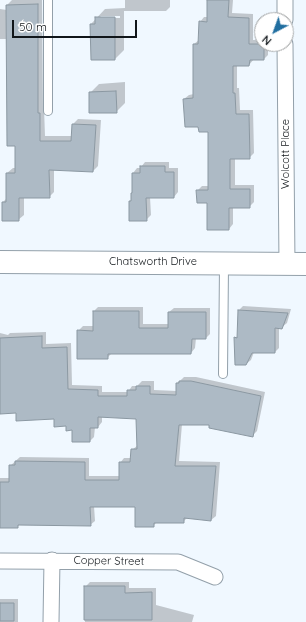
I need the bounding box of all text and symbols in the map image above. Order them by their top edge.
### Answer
scale bar [14,12,139,38]
north arrow [254,12,294,52]
text: 50 m [19,19,47,34]
text: N [259,32,274,48]
street label: Wolcott Place [279,119,293,189]
street label: Chatsworth Drive [109,255,197,269]
street label: Copper Street [74,554,144,568]

